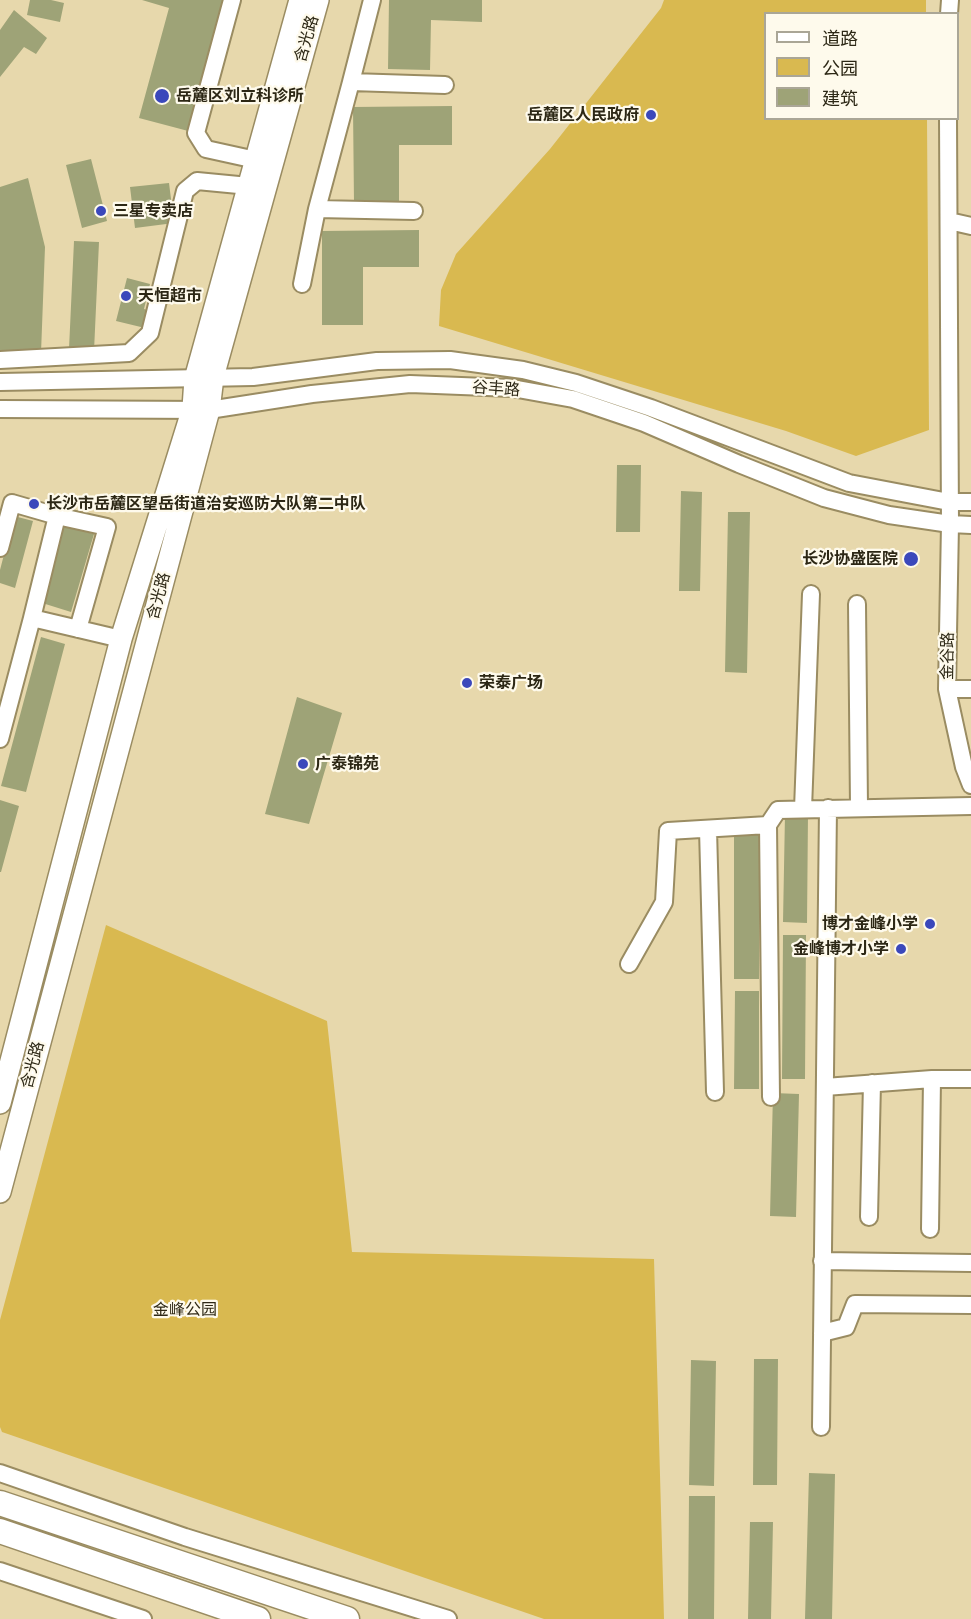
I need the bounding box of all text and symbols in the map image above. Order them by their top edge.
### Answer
legend [764,12,959,120]
street label: 含光路 [291,13,323,65]
text: 道路 [822,27,858,50]
text: 公园 [822,57,858,80]
place label: 岳麓区刘立科诊所 [176,86,304,106]
marker: 岳麓区刘立科诊所 [153,87,171,105]
text: 建筑 [822,87,858,110]
place label: 岳麓区人民政府 [527,105,639,125]
marker: 岳麓区人民政府 [644,108,658,122]
place label: 三星专卖店 [113,201,193,221]
marker: 三星专卖店 [94,204,108,218]
place label: 天恒超市 [138,286,202,306]
marker: 天恒超市 [119,289,133,303]
street label: 谷丰路 [471,378,521,400]
place label: 长沙市岳麓区望岳街道治安巡防大队第二中队 [46,494,366,514]
marker: 长沙市岳麓区望岳街道治安巡防大队第二中队 [27,497,41,511]
place label: 长沙协盛医院 [802,549,898,569]
marker: 长沙协盛医院 [902,550,920,568]
street label: 含光路 [144,570,174,622]
street label: 金谷路 [938,632,958,680]
place label: 荣泰广场 [479,673,543,693]
marker: 荣泰广场 [460,676,474,690]
place label: 广泰锦苑 [315,754,379,774]
marker: 广泰锦苑 [296,757,310,771]
place label: 博才金峰小学 [822,914,918,934]
marker: 博才金峰小学 [923,917,937,931]
place label: 金峰博才小学 [793,939,889,959]
marker: 金峰博才小学 [894,942,908,956]
street label: 含光路 [18,1039,48,1091]
park label: 金峰公园 [153,1300,217,1320]

